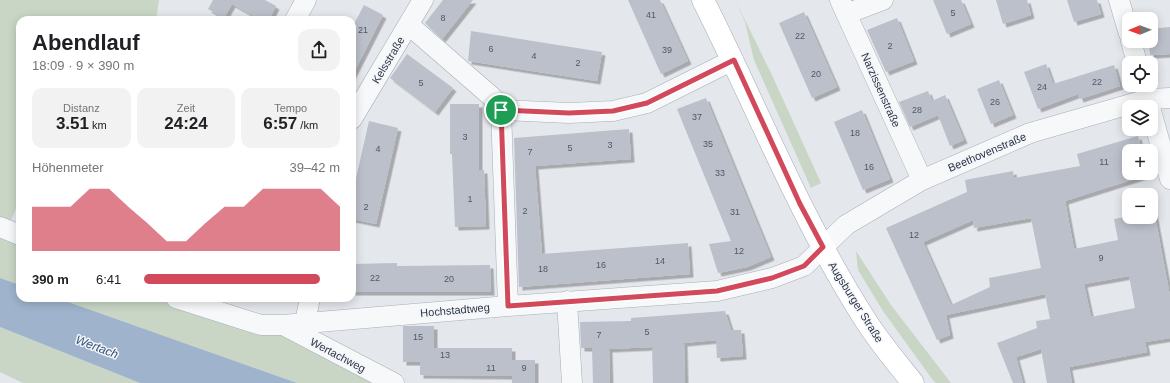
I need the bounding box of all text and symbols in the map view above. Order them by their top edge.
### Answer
house number: 5 [950,8,956,18]
house number: 41 [646,10,656,20]
north arrow [1122,12,1158,48]
map controls [1122,12,1158,224]
house number: 8 [440,13,446,23]
house number: 21 [358,25,368,35]
button: share [298,29,340,71]
text: Abendlauf [32,30,140,55]
house number: 22 [795,31,805,41]
street label: Kelsstraße [369,34,407,86]
house number: 2 [887,41,893,51]
house number: 6 [488,44,494,54]
house number: 39 [662,45,672,55]
house number: 4 [531,51,537,61]
street label: Narzissenstraße [859,51,903,129]
button: locate [1122,56,1158,92]
text: 18:09 · 9 × 390 m [32,58,134,73]
house number: 2 [575,58,581,68]
house number: 20 [811,69,821,79]
house number: 22 [1092,77,1102,87]
house number: 5 [418,78,424,88]
house number: 24 [1037,82,1047,92]
pin [484,93,518,127]
house number: 26 [990,97,1000,107]
icon: arrive [490,99,512,121]
button: layers [1122,100,1158,136]
text: Distanz [63,102,100,114]
text: Zeit [177,102,195,114]
text: Tempo [274,102,307,114]
house number: 28 [912,105,922,115]
house number: 37 [692,112,702,122]
text: 3.51 [56,114,89,133]
text: 24:24 [164,114,208,133]
text: 6:57 [263,114,297,133]
text: km [89,119,107,131]
text: /km [297,119,318,131]
house number: 18 [850,128,860,138]
street label: Beethovenstraße [946,130,1028,174]
house number: 3 [462,132,468,142]
house number: 35 [703,139,713,149]
house number: 3 [607,140,613,150]
house number: 5 [567,143,573,153]
house number: 4 [375,144,381,154]
button: + [1122,144,1158,180]
house number: 7 [527,147,533,157]
house number: 11 [1099,157,1109,167]
text: Höhenmeter [32,160,104,175]
text: 39–42 m [289,160,340,175]
house number: 16 [864,162,874,172]
house number: 33 [715,168,725,178]
button: − [1122,188,1158,224]
house number: 1 [467,194,473,204]
house number: 2 [363,202,369,212]
house number: 2 [522,206,528,216]
house number: 31 [730,207,740,217]
house number: 12 [909,230,919,240]
house number: 12 [734,246,744,256]
house number: 9 [1098,253,1104,263]
house number: 14 [655,256,665,266]
street label: Augsburger Straße [826,259,886,345]
house number: 16 [596,260,606,270]
house number: 18 [538,264,548,274]
text: 390 m [32,272,69,287]
text: 6:41 [96,272,121,287]
house number: 22 [370,273,380,283]
house number: 20 [444,274,454,284]
street label: Hochstadtweg [420,301,490,319]
house number: 5 [644,327,650,337]
house number: 7 [596,330,602,340]
water label: Wertach [74,332,121,362]
house number: 15 [413,332,423,342]
street label: Wertachweg [308,335,368,375]
house number: 13 [440,350,450,360]
house number: 11 [486,363,496,373]
house number: 9 [521,363,527,373]

